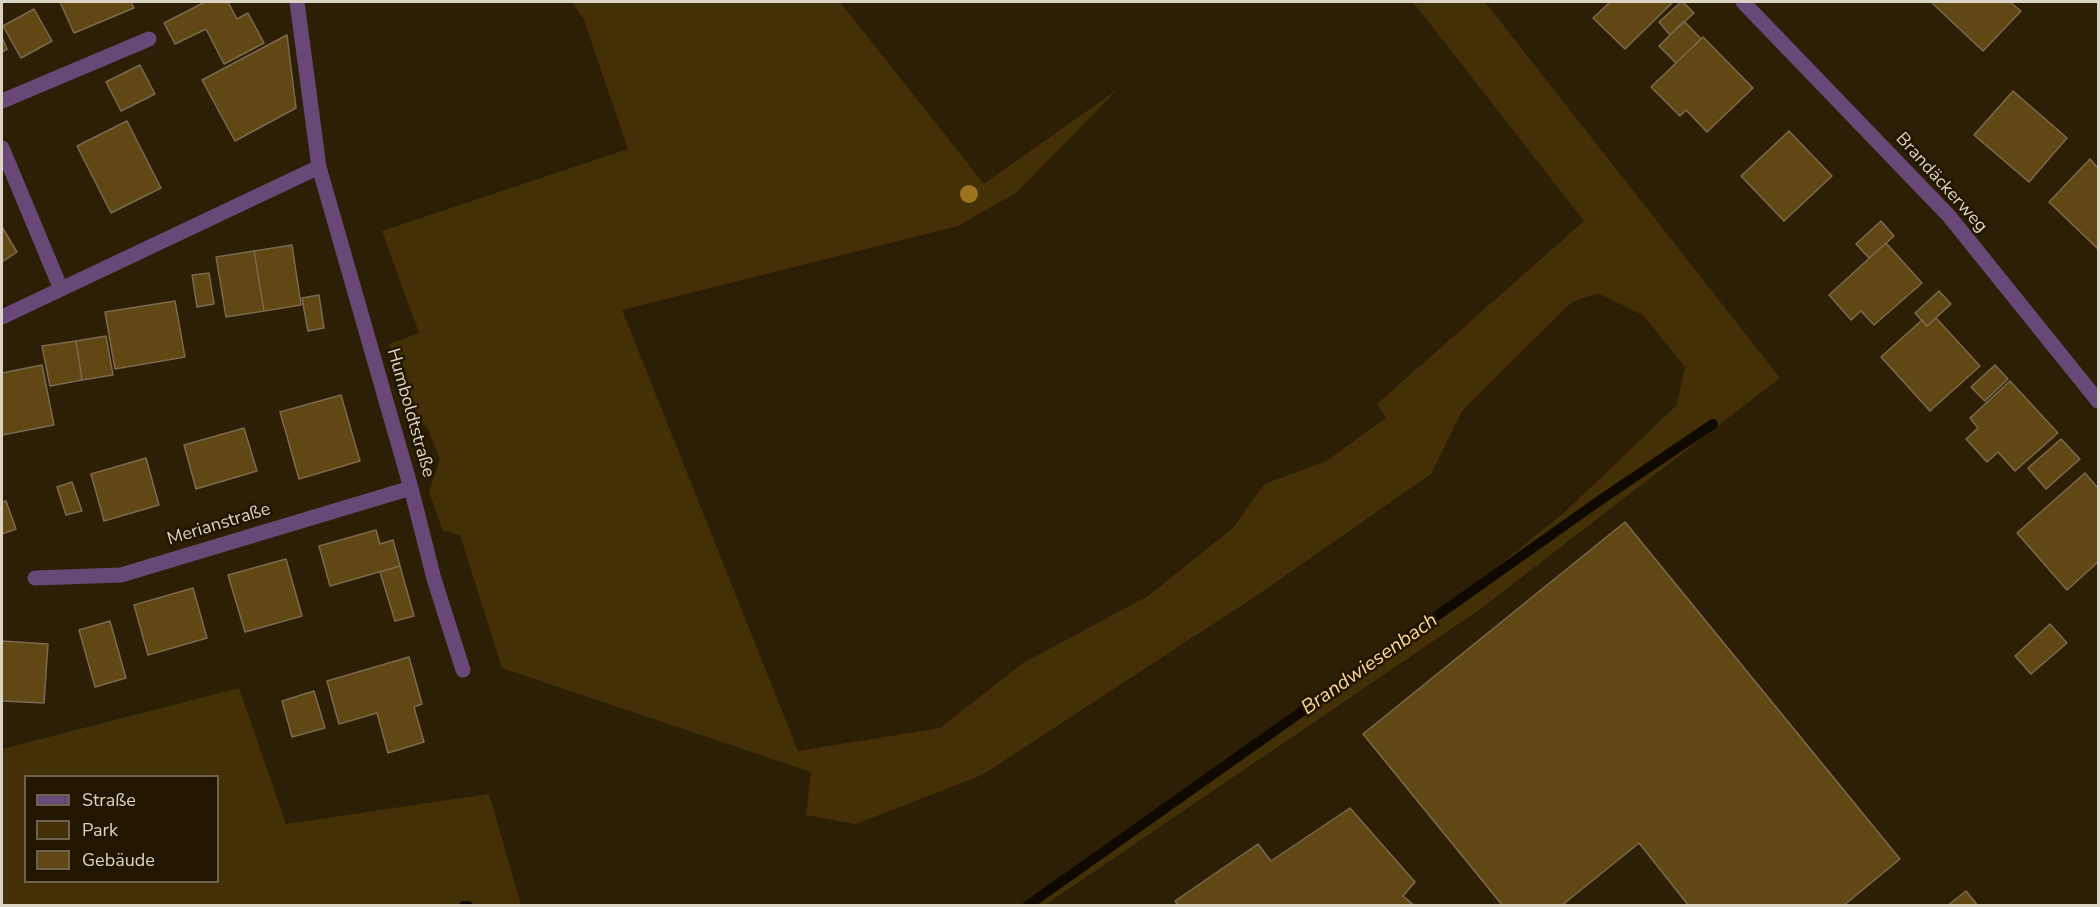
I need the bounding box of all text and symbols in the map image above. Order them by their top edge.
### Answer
street label: Brandäckerweg [1890,129,1992,237]
street label: Humboldtstraße [381,346,439,480]
street label: Merianstraße [165,499,273,551]
water label: Brandwiesenbach [1297,609,1443,721]
legend [24,775,219,883]
text: Straße [82,788,136,812]
text: Park [82,818,118,842]
text: Gebäude [82,848,155,872]

